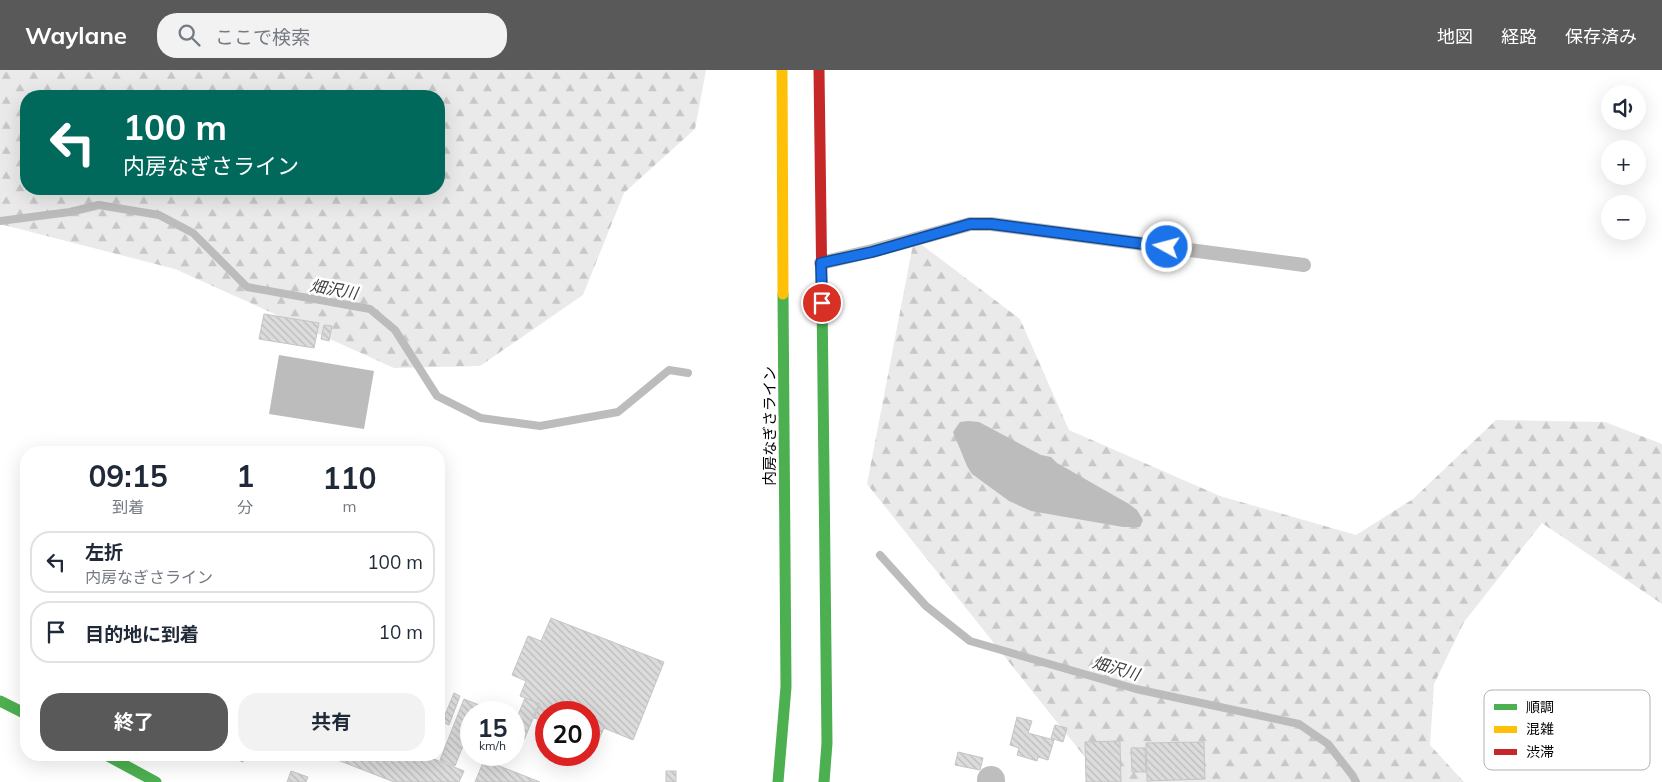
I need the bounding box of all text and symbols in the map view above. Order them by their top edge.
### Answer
search box [157,13,507,58]
text: Waylane [25,20,127,50]
icon: search [175,21,203,49]
text: ここで検索 [215,25,310,49]
text: 地図 [1437,25,1473,48]
text: 経路 [1501,25,1537,48]
text: 保存済み [1565,25,1637,48]
map controls [1601,85,1646,240]
button: sound [1601,85,1646,130]
text: 100 m [123,105,227,149]
icon: left [40,110,105,175]
button: + [1601,140,1646,185]
text: 内房なぎさライン [123,152,299,180]
button: − [1601,195,1646,240]
position arrow [1140,220,1192,272]
water label: 畑沢川 [309,275,361,303]
pin [801,282,843,324]
icon: arrive [808,289,836,317]
street label: 内房なぎさライン [760,366,779,486]
text: 09:15 [88,457,168,495]
text: 1 [236,457,254,495]
text: 110 [323,459,377,497]
text: m [343,496,357,516]
text: 到着 [112,497,144,517]
text: 分 [237,497,253,517]
text: 左折 [85,540,123,564]
icon: left [42,548,70,576]
text: 100 m [367,550,423,574]
text: 内房なぎさライン [85,567,213,587]
icon: arrive [42,618,70,646]
text: 10 m [379,620,423,644]
text: 目的地に到着 [85,622,199,646]
water label: 畑沢川 [1090,652,1144,685]
legend [1484,690,1650,770]
button: 終了 [40,693,228,751]
button: 共有 [238,693,425,751]
text: 順調 [1526,698,1554,716]
speed limit sign: 20 [535,701,600,766]
text: 15 [477,712,508,743]
text: 混雑 [1526,720,1554,738]
text: km/h [479,738,506,753]
text: 渋滞 [1526,743,1554,761]

